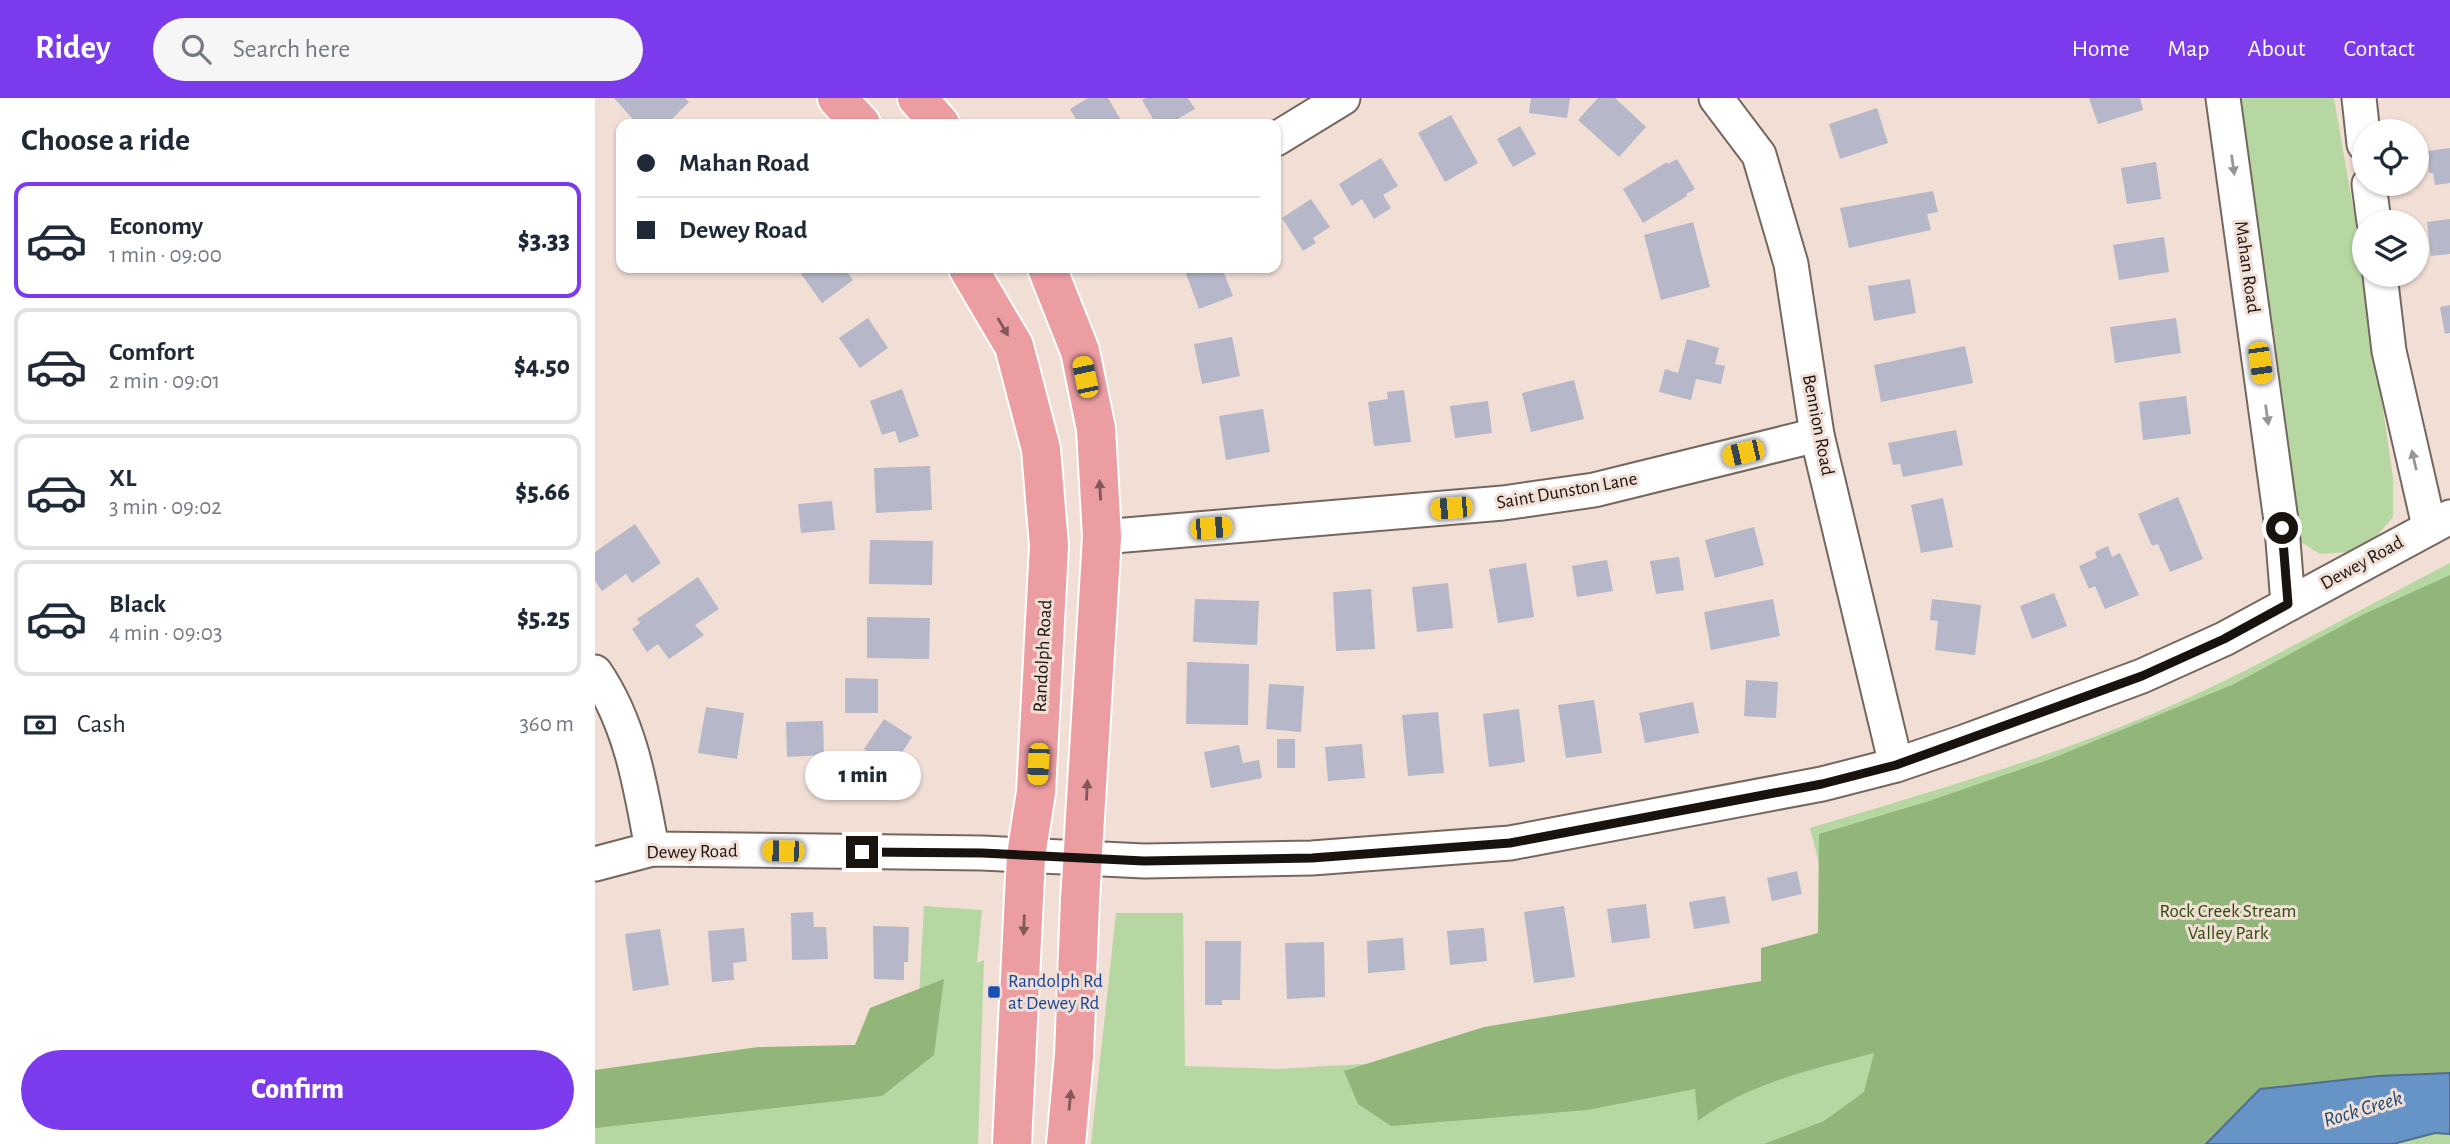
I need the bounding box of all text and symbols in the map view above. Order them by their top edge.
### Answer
search box [153,18,643,81]
icon: search [177,30,215,68]
text: Ridey [35,32,111,65]
text: Search here [233,36,350,62]
text: Home [2072,37,2130,61]
text: Map [2168,37,2210,61]
text: About [2248,37,2305,61]
text: Contact [2343,37,2415,61]
map controls [2352,119,2429,287]
button: locate [2352,119,2429,196]
text: Choose a ride [21,124,190,156]
text: Mahan Road [679,150,809,176]
one-way arrow [2228,155,2239,177]
icon: car [25,209,88,272]
button: layers [2352,210,2429,287]
text: Economy [109,213,203,239]
text: Dewey Road [679,217,807,243]
street label: Mahan Road [2231,220,2263,314]
text: $3.33 [518,227,570,253]
text: 1 min · 09:00 [109,244,222,267]
one-way arrow [996,317,1009,336]
icon: car [25,335,88,398]
text: Comfort [109,339,194,365]
car [2247,341,2274,385]
text: $4.50 [514,353,570,379]
car [1071,354,1100,400]
text: 2 min · 09:01 [109,370,220,393]
street label: Bennion Road [1799,373,1837,477]
one-way arrow [2261,404,2272,426]
car [1721,438,1766,468]
one-way arrow [2408,449,2419,471]
icon: car [25,461,88,524]
text: XL [109,465,136,491]
street label: Saint Dunston Lane [1495,469,1639,513]
text: $5.66 [515,479,570,505]
one-way arrow [1094,479,1105,501]
text: 3 min · 09:02 [109,496,222,519]
car [1430,496,1473,520]
route start [2266,512,2298,544]
car [1190,516,1233,540]
street label: Dewey Road [2317,532,2407,593]
icon: car [25,587,88,650]
text: Black [109,591,166,617]
street label: Randolph Road [1031,599,1055,713]
text: $5.25 [517,605,570,631]
text: 4 min · 09:03 [109,622,222,645]
icon: cash [21,706,59,744]
text: Cash [77,711,126,737]
text: 360 m [519,713,574,736]
car [1027,742,1050,786]
callout: 1 min [804,750,920,800]
text: 1 min [839,764,887,787]
one-way arrow [1082,779,1093,801]
route end [846,836,878,868]
car [762,840,805,862]
street label: Dewey Road [646,842,738,862]
park label: Rock Creek Stream Valley Park [2160,902,2296,943]
one-way arrow [1019,914,1030,936]
place label: Randolph Rd at Dewey Rd [1008,972,1103,1013]
marker: Randolph Rd at Dewey Rd [986,984,1002,1000]
button: Confirm [21,1050,574,1130]
water label: Rock Creek [2321,1087,2405,1131]
one-way arrow [1065,1089,1076,1111]

